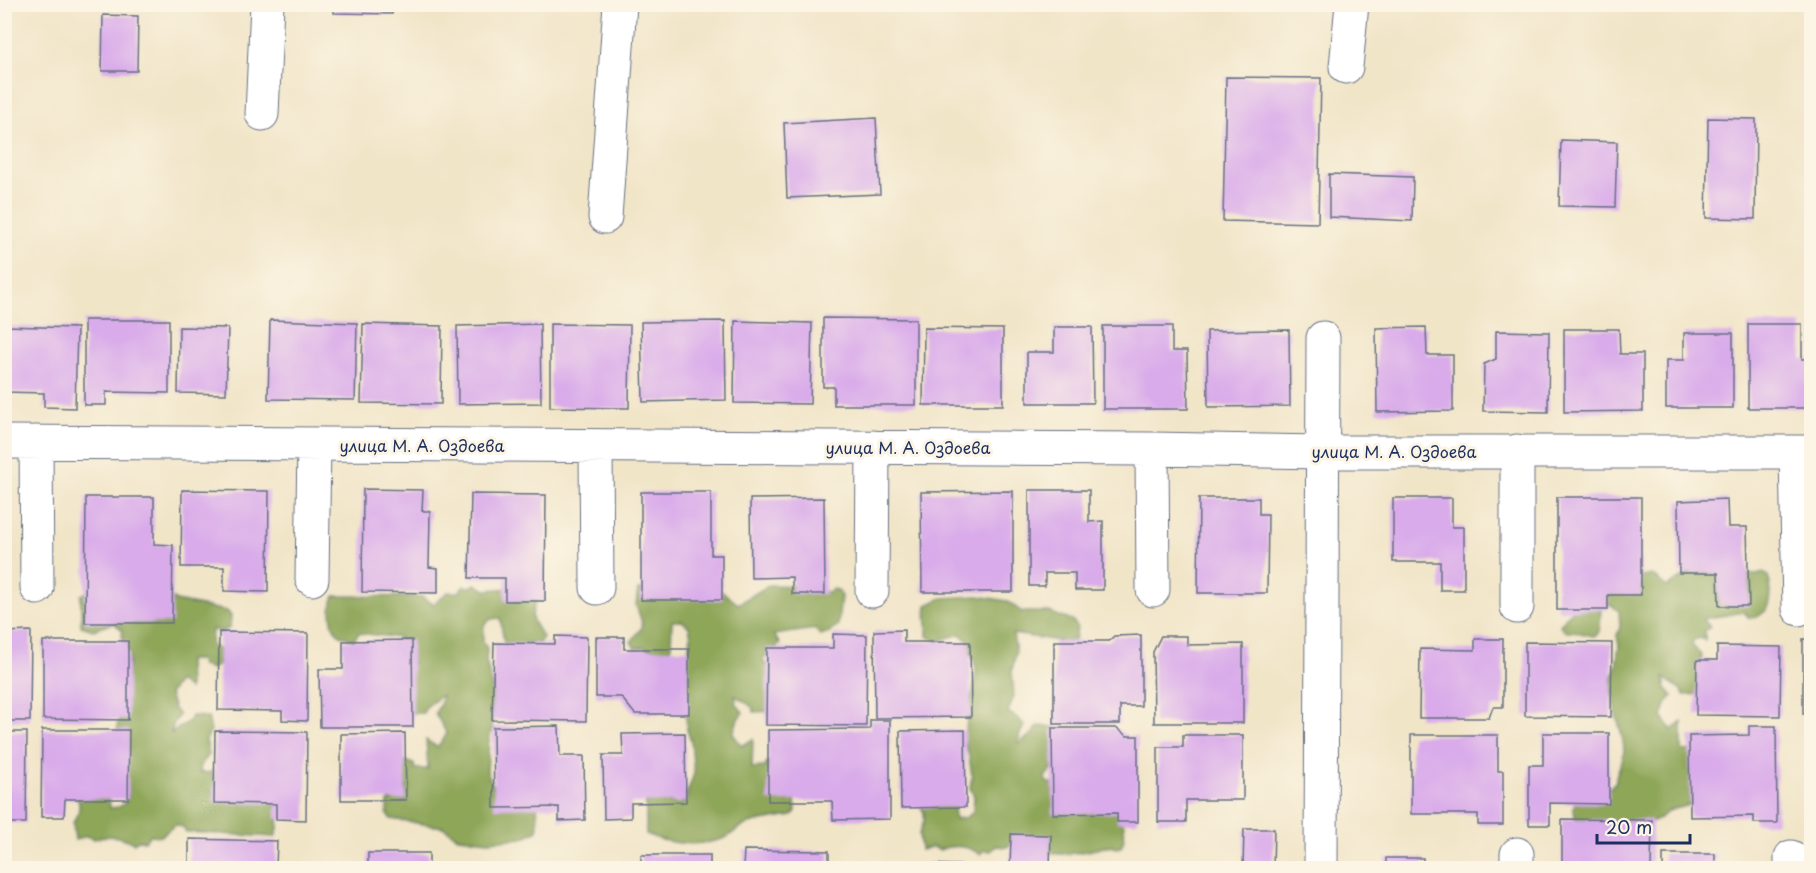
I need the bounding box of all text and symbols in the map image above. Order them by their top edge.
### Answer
street label: улица М. А. Оздоева [340,433,504,457]
street label: улица М. А. Оздоева [826,435,990,459]
street label: улица М. А. Оздоева [1312,439,1476,463]
scale bar [1597,807,1690,845]
text: 20 m [1606,813,1652,840]

